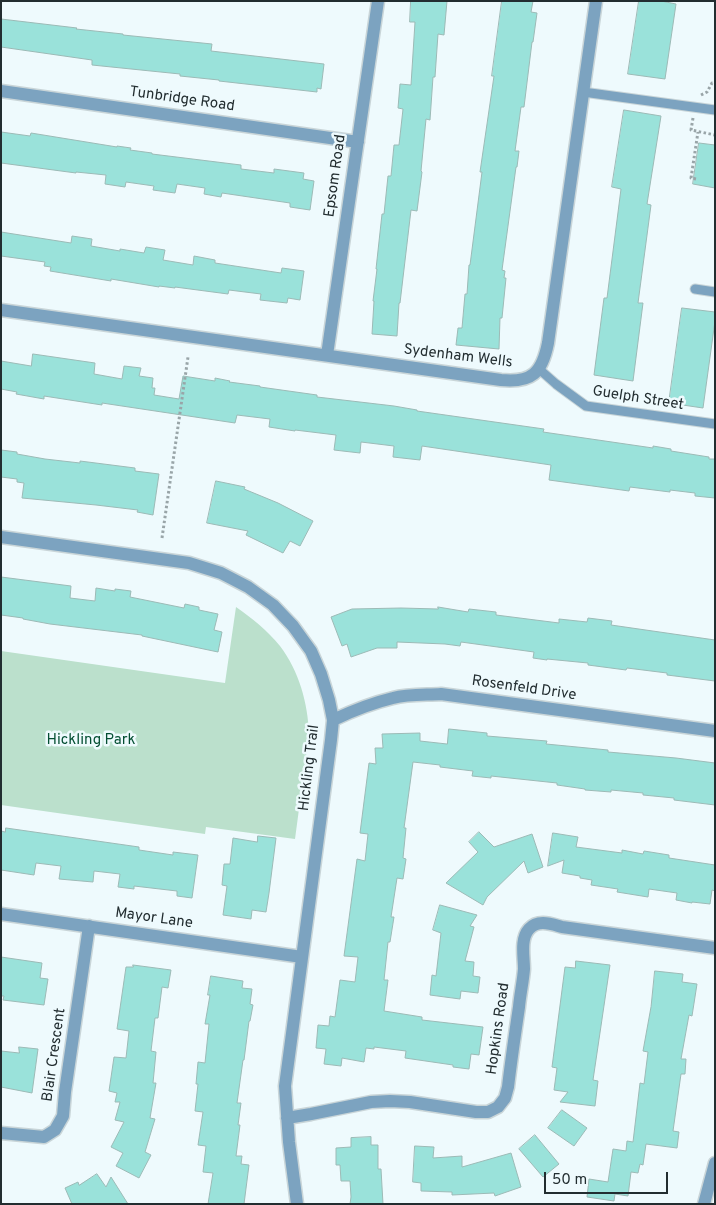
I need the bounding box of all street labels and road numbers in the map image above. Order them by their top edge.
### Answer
street label: Tunbridge Road [128,84,236,116]
street label: Epsom Road [321,133,351,219]
street label: Sydenham Wells [402,341,514,373]
street label: Guelph Street [591,383,685,415]
street label: Rosenfeld Drive [471,673,577,705]
street label: Hickling Trail [296,724,324,812]
street label: Mayor Lane [114,905,194,933]
street label: Hopkins Road [484,982,514,1076]
street label: Blair Crescent [40,1007,70,1103]

